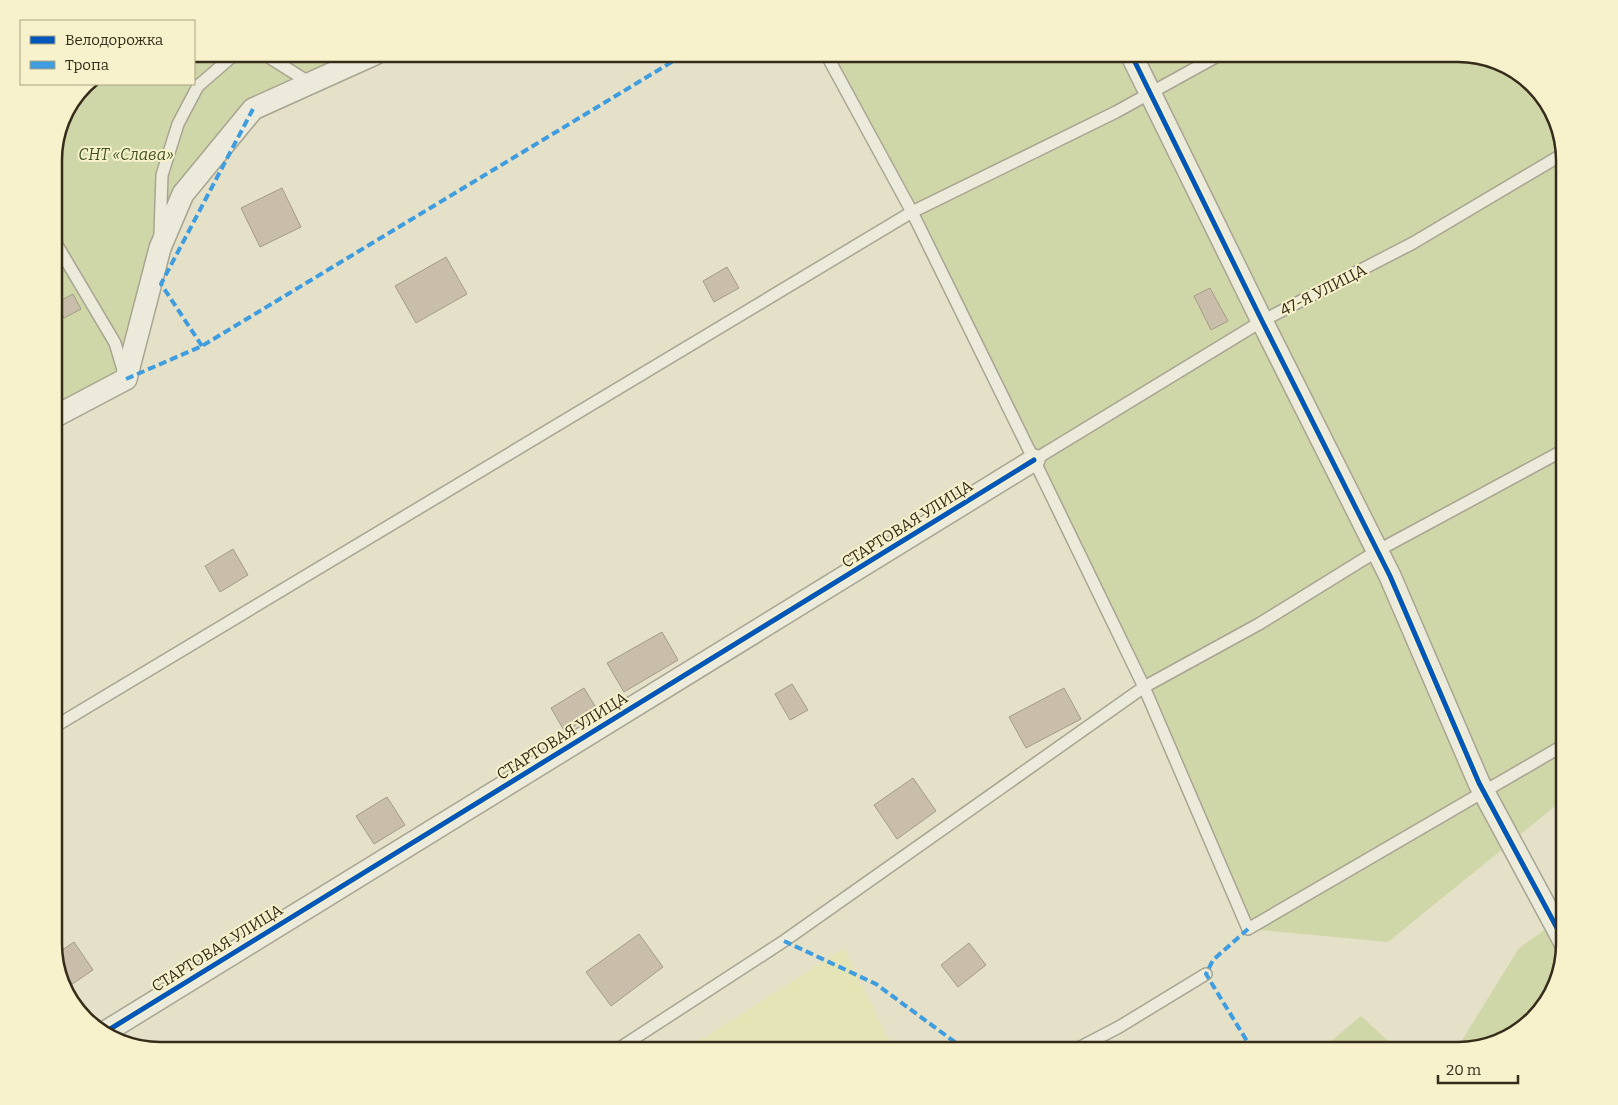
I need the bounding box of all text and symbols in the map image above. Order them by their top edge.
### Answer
legend [20,20,195,85]
text: Велодорожка [65,31,163,49]
text: Тропа [65,56,109,74]
park label: СНТ «Слава» [78,145,174,164]
street label: 47-Я УЛИЦА [1277,260,1370,320]
street label: СТАРТОВАЯ УЛИЦА [838,476,977,572]
street label: СТАРТОВАЯ УЛИЦА [493,688,632,784]
street label: СТАРТОВАЯ УЛИЦА [148,900,287,996]
scale bar [1438,1052,1518,1084]
text: 20 m [1446,1061,1482,1079]

